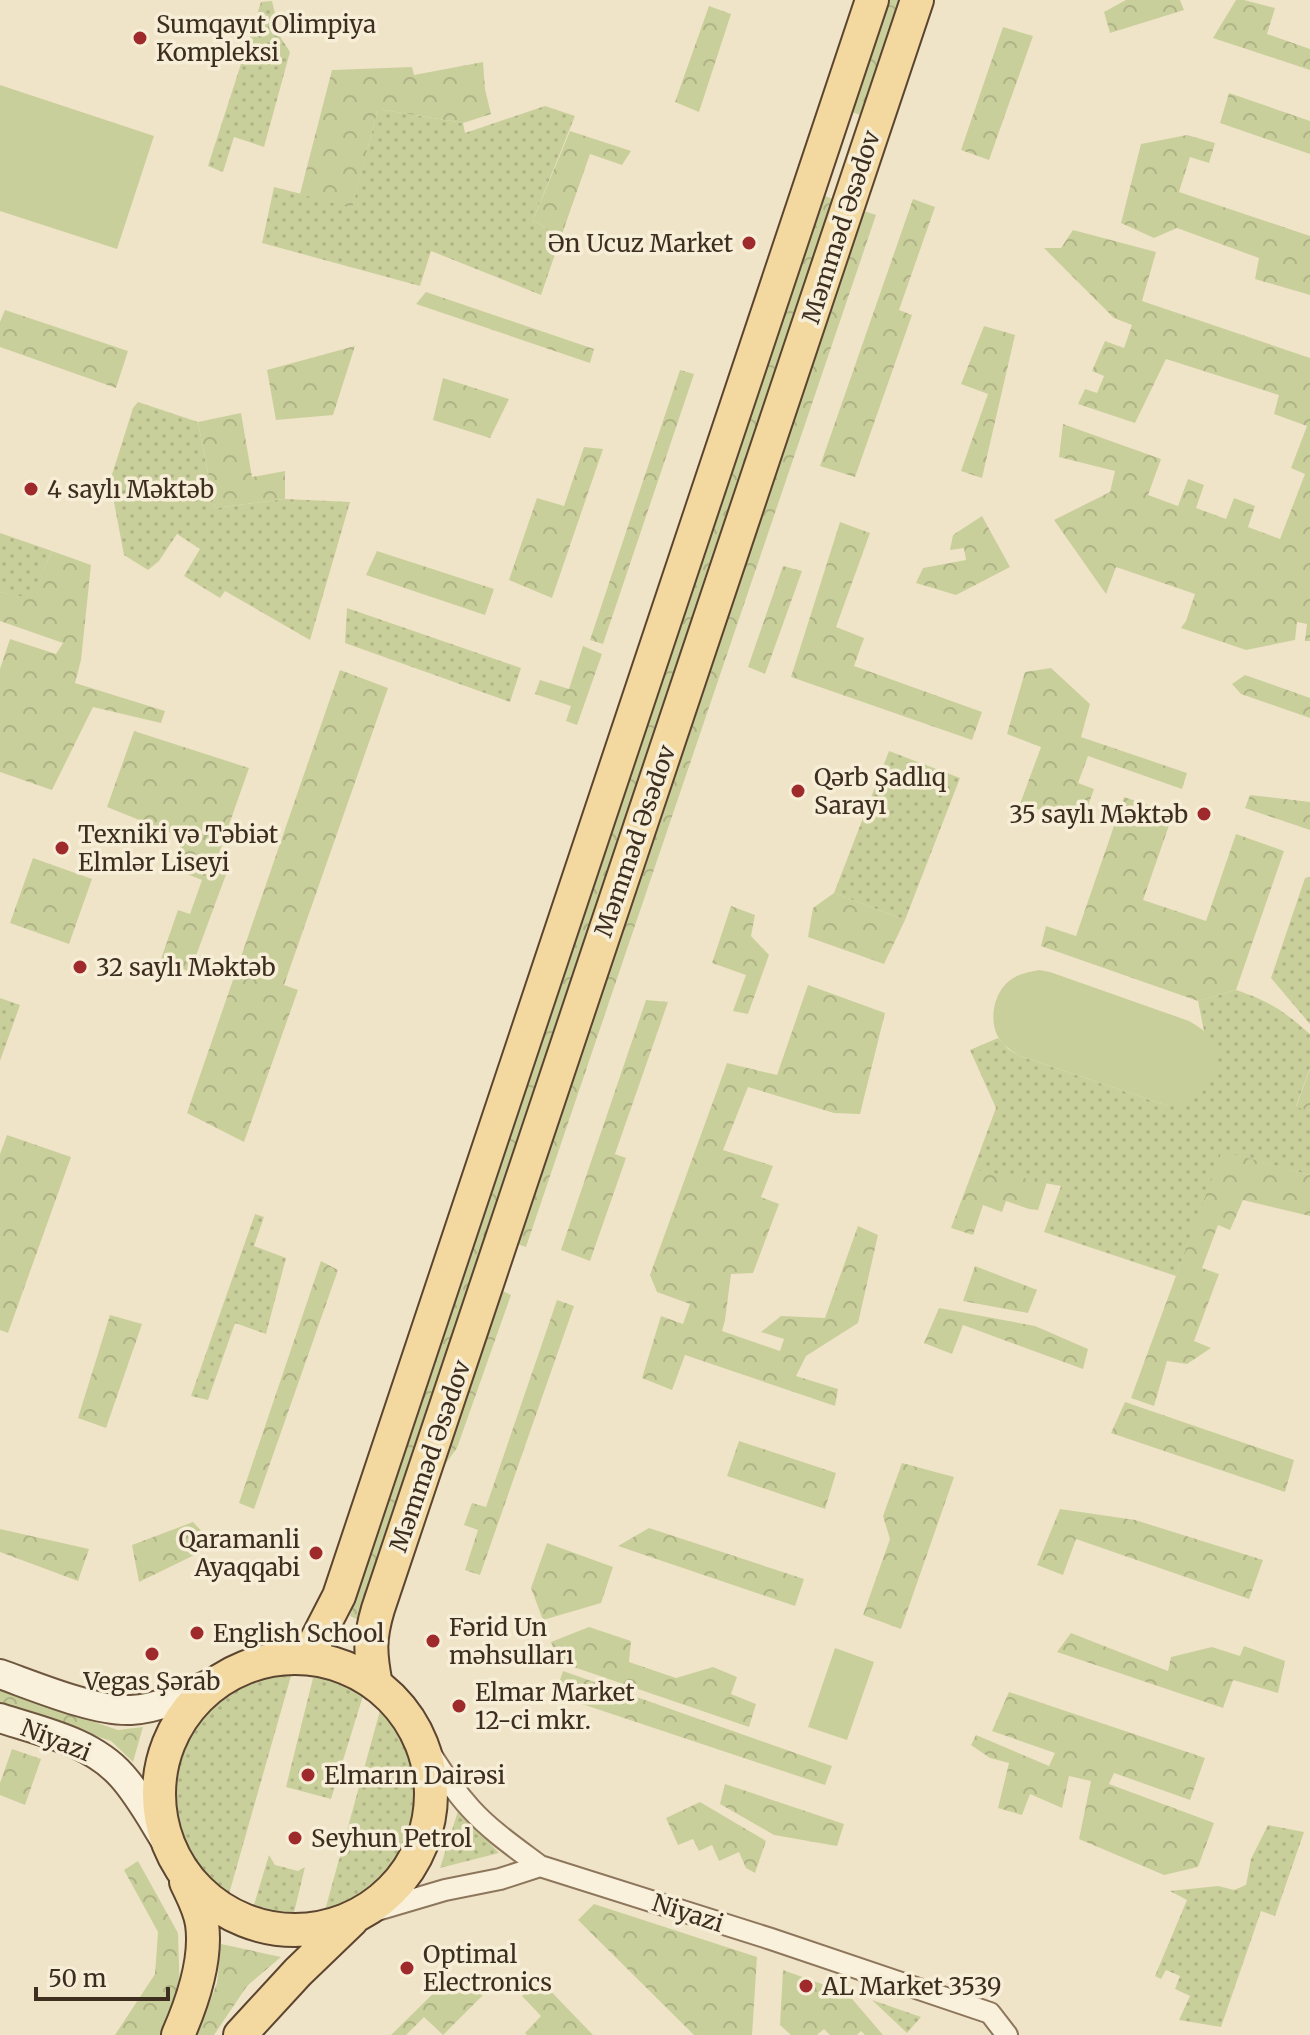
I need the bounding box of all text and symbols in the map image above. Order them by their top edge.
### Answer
place label: Sumqayıt Olimpiya Kompleksi [156,9,376,68]
marker: Sumqayıt Olimpiya Kompleksi [131,29,149,47]
street label: Məmməd Əsədov [795,126,887,327]
place label: Ən Ucuz Market [548,228,734,259]
marker: Ən Ucuz Market [740,234,758,252]
place label: 4 saylı Məktəb [47,474,214,505]
marker: 4 saylı Məktəb [22,480,40,498]
street label: Məmməd Əsədov [588,741,682,941]
place label: Qәrb Şadlıq Sarayı [814,762,947,821]
marker: Qәrb Şadlıq Sarayı [789,782,807,800]
place label: 35 saylı Məktəb [1009,799,1188,830]
marker: 35 saylı Məktəb [1195,805,1213,823]
place label: Texniki və Təbiət Elmlər Liseyi [78,819,279,878]
marker: Texniki və Təbiət Elmlər Liseyi [53,839,71,857]
place label: 32 saylı Məktəb [96,952,276,983]
marker: 32 saylı Məktəb [71,958,89,976]
street label: Məmməd Əsədov [383,1356,477,1556]
place label: Qaramanli Ayaqqabi [178,1524,300,1583]
marker: Qaramanli Ayaqqabi [307,1544,325,1562]
place label: Fərid Un məhsulları [449,1612,574,1671]
place label: English School [213,1618,385,1649]
marker: English School [188,1624,206,1642]
marker: Fərid Un məhsulları [424,1632,442,1650]
marker: Vegas Şərab [143,1645,161,1663]
place label: Vegas Şərab [83,1666,220,1697]
place label: Elmar Market 12-ci mkr. [475,1677,635,1736]
marker: Elmar Market 12-ci mkr. [450,1697,468,1715]
street label: Niyazi [16,1712,96,1768]
place label: Elmarın Dairəsi [324,1760,505,1791]
marker: Elmarın Dairəsi [299,1766,317,1784]
place label: Seyhun Petrol [311,1823,472,1854]
marker: Seyhun Petrol [286,1829,304,1847]
street label: Niyazi [648,1887,728,1939]
place label: Optimal Electronics [423,1939,552,1998]
scale bar [36,1951,168,2001]
marker: Optimal Electronics [398,1959,416,1977]
text: 50 m [48,1963,107,1994]
place label: AL Market 3539 [821,1971,1001,2002]
marker: AL Market 3539 [797,1977,815,1995]

